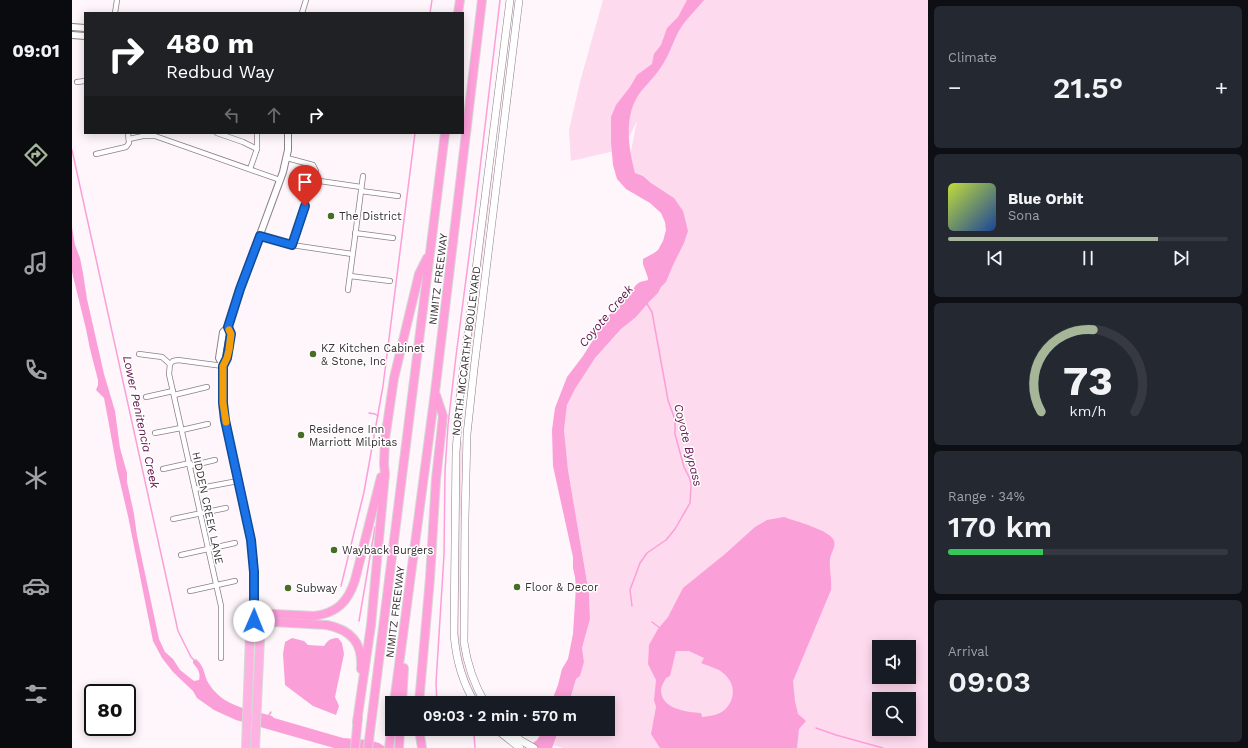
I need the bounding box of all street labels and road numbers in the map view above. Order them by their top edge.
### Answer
street label: NIMITZ FREEWAY [426,232,451,326]
street label: NORTH MCCARTHY BOULEVARD [450,265,483,437]
street label: HIDDEN CREEK LANE [189,451,226,566]
street label: NIMITZ FREEWAY [383,565,408,659]

